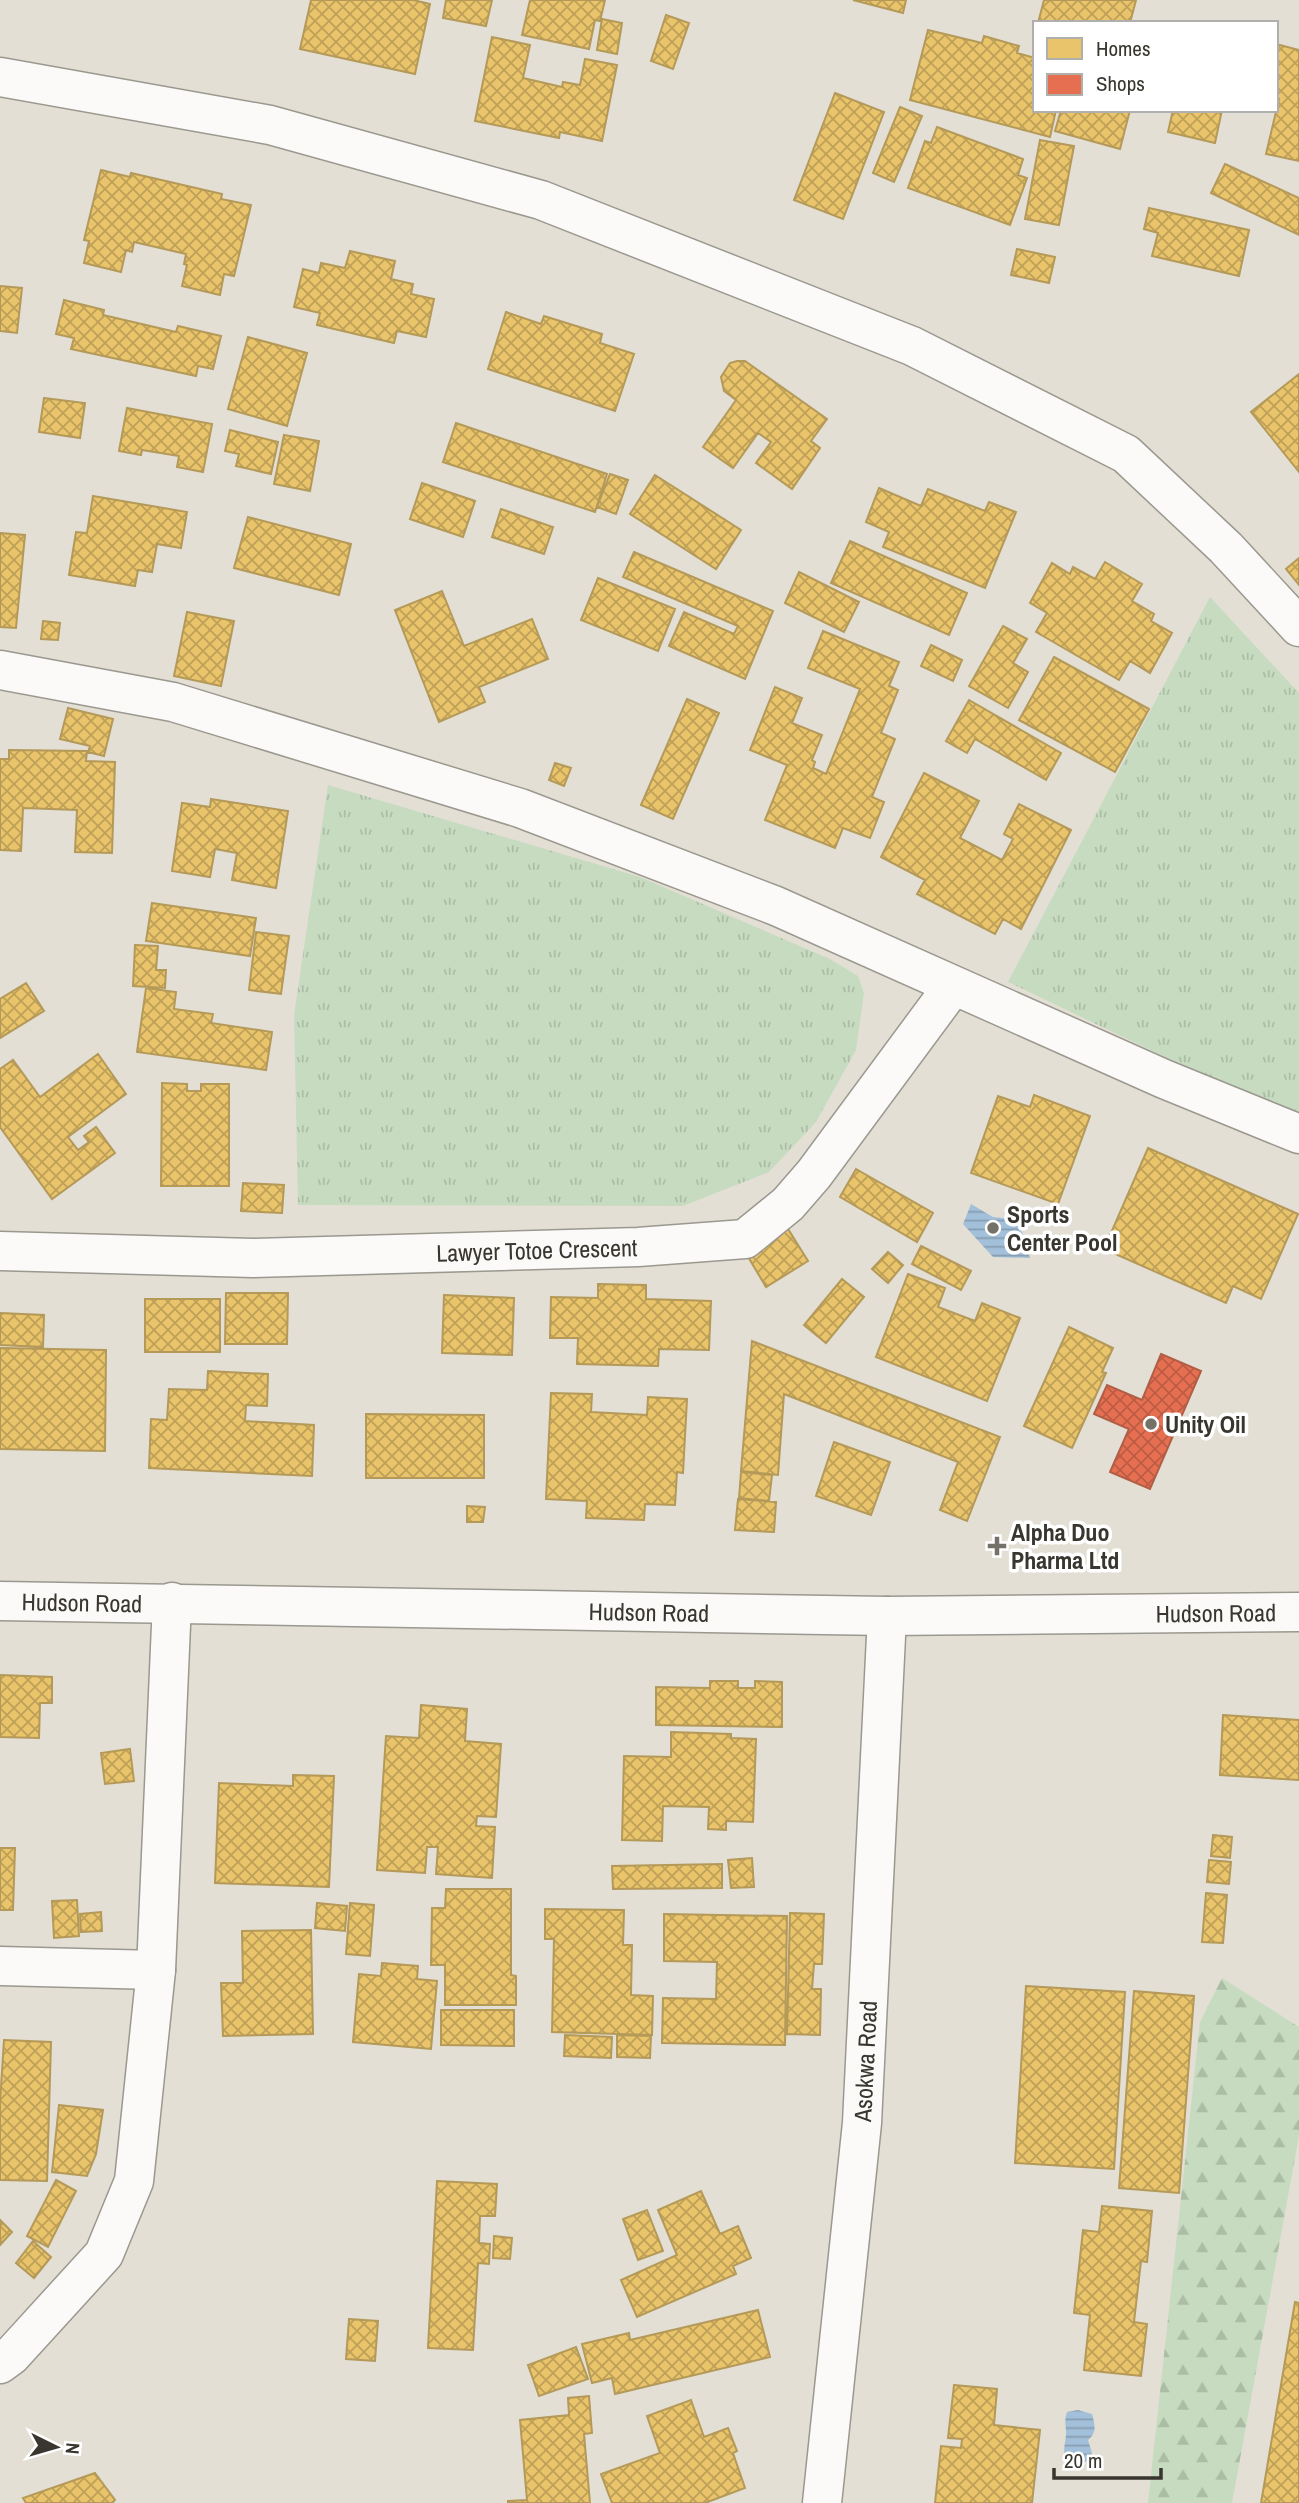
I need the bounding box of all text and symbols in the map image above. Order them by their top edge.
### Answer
legend [1033,21,1278,112]
text: Homes [1096,34,1151,63]
text: Shops [1096,69,1145,98]
place label: Sports Center Pool [1007,1198,1117,1258]
marker: Sports Center Pool [985,1220,1001,1236]
street label: Lawyer Totoe Crescent [436,1231,638,1269]
place label: Unity Oil [1165,1408,1246,1440]
marker: Unity Oil [1143,1416,1159,1432]
place label: Alpha Duo Pharma Ltd [1011,1516,1119,1576]
marker: Alpha Duo Pharma Ltd [989,1538,1005,1554]
street label: Hudson Road [22,1585,142,1619]
street label: Hudson Road [588,1595,709,1629]
street label: Hudson Road [1155,1596,1276,1629]
street label: Asokwa Road [846,2000,884,2124]
north arrow [21,2412,91,2482]
scale bar [1054,2436,1161,2480]
text: N [59,2442,86,2455]
text: 20 m [1064,2446,1102,2475]

